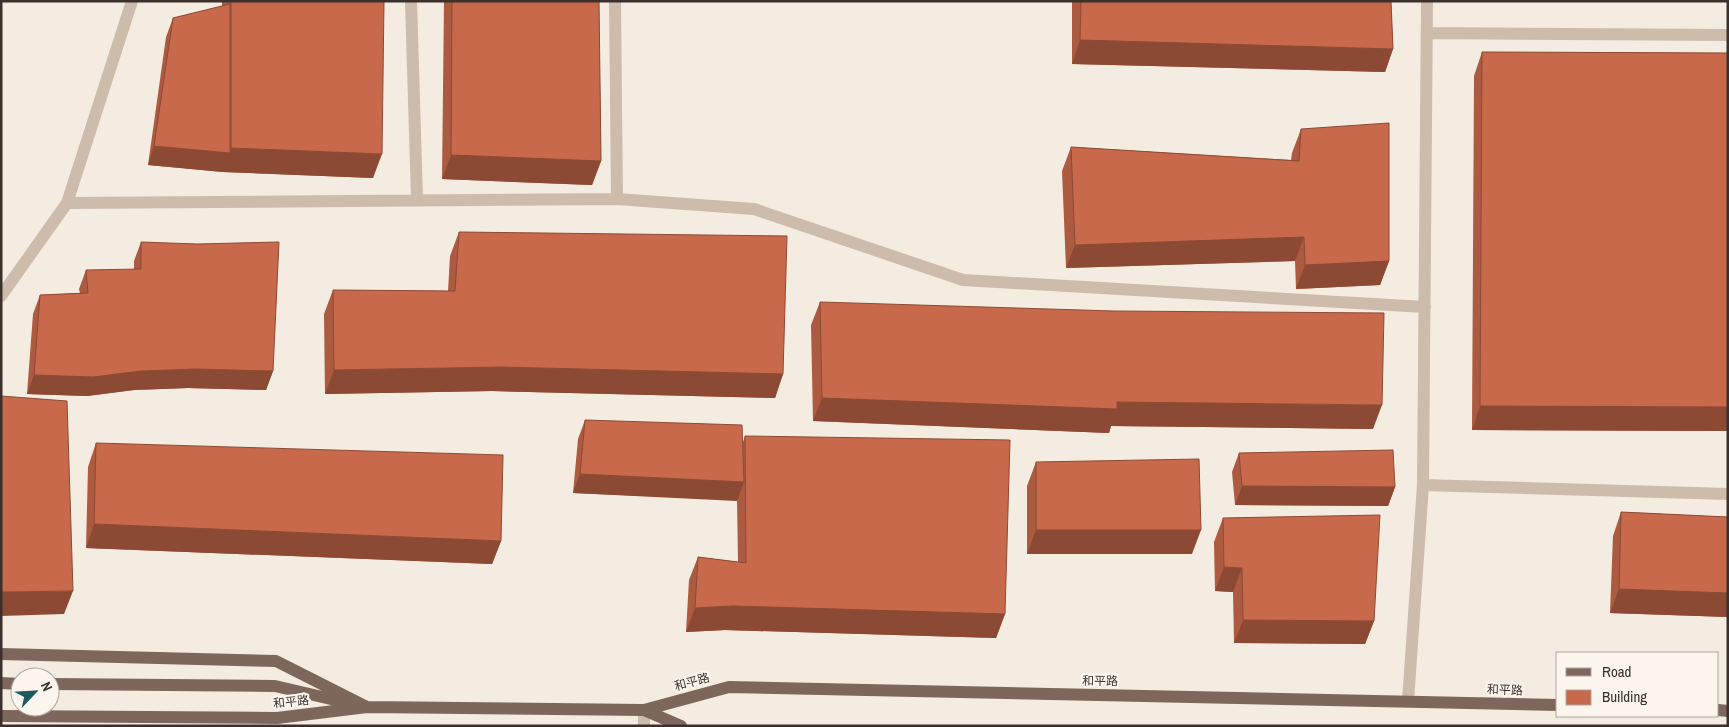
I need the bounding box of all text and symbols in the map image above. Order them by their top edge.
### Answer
legend [1556,652,1719,717]
text: Road [1602,661,1631,682]
north arrow [10,667,60,717]
street label: 和平路 [673,670,711,694]
street label: 和平路 [1082,673,1118,689]
text: N [37,679,57,694]
street label: 和平路 [1487,681,1523,699]
text: Building [1602,686,1647,707]
street label: 和平路 [272,692,310,712]

